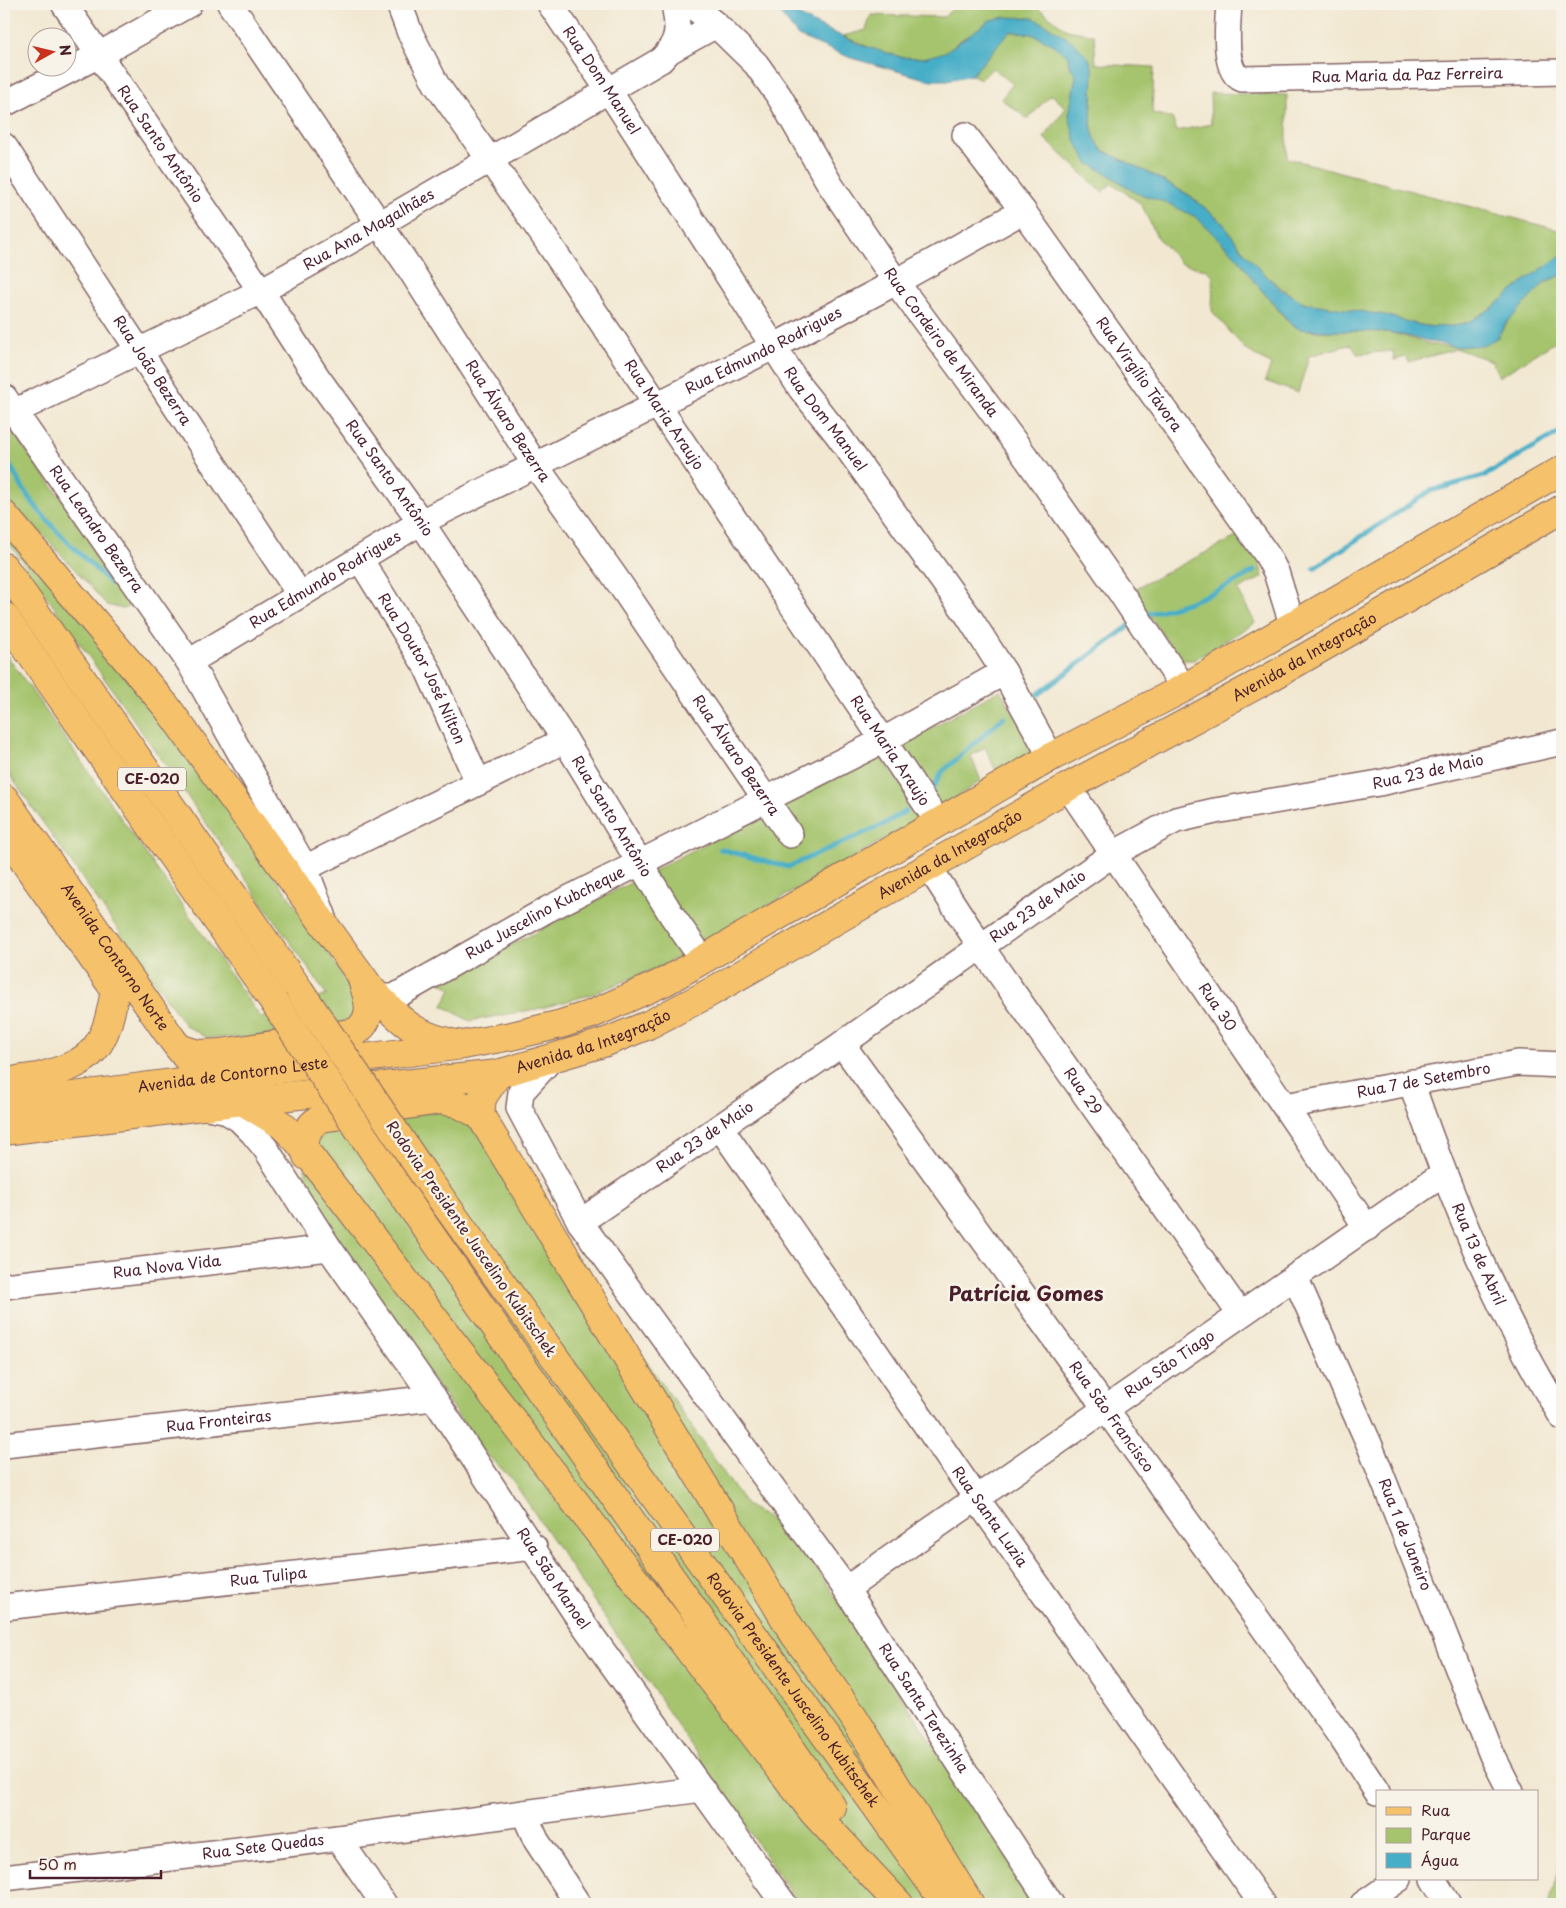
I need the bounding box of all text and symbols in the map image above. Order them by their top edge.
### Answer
street label: Rua Dom Manuel [558,21,647,138]
north arrow [28,28,78,78]
text: N [54,43,77,57]
street label: Rua Maria da Paz Ferreira [1311,60,1504,87]
street label: Rua Santo Antônio [113,80,210,207]
street label: Rua Ana Magalhães [298,182,438,275]
street label: Rua Cordeiro de Miranda [879,262,1006,422]
street label: Rua Edmundo Rodrigues [680,300,846,399]
street label: Rua João Bezerra [109,310,198,430]
street label: Rua Virgílio Távora [1091,311,1189,437]
street label: Rua Maria Araujo [620,354,711,474]
street label: Rua Álvaro Bezerra [461,355,557,487]
street label: Rua Dom Manuel [779,361,873,475]
street label: Rua Santo Antônio [341,414,440,540]
street label: Rua Leandro Bezerra [45,460,150,597]
street label: Rua Edmundo Rodrigues [244,524,405,633]
street label: Rua Doutor José Nilton [373,588,472,747]
street label: Avenida da Integração [1228,606,1380,706]
street label: Rua Álvaro Bezerra [688,690,787,820]
street label: Rua Maria Araujo [846,690,937,810]
street label: Rua 23 de Maio [1371,747,1486,794]
street label: Rua Santo Antônio [567,751,659,881]
road number: CE-020 [118,768,186,791]
street label: Avenida da Integração [873,803,1026,904]
street label: Rua Juscelino Kubcheque [460,859,628,964]
street label: Rua 23 de Maio [984,863,1090,947]
street label: Avenida Contorno Norte [57,878,176,1035]
street label: Rua 30 [1194,977,1243,1035]
street label: Avenida da Integração [513,1002,674,1078]
street label: Avenida de Contorno Leste [136,1050,329,1097]
street label: Rua 7 de Setembro [1355,1055,1492,1103]
street label: Rua 29 [1059,1062,1109,1119]
street label: Rua 23 de Maio [651,1095,757,1177]
street label: Rodovia Presidente Juscelino Kubitschek [381,1115,563,1361]
street label: Rua 13 de Abril [1447,1199,1512,1309]
street label: Rua Nova Vida [111,1248,222,1283]
district label: Patrícia Gomes [948,1278,1104,1308]
street label: Rua São Tiago [1119,1323,1219,1402]
street label: Rua São Francisco [1064,1355,1161,1476]
street label: Rua Fronteiras [165,1403,272,1437]
street label: Rua Santa Luzia [947,1461,1035,1572]
street label: Rua 1 de Janeiro [1374,1474,1439,1593]
street label: Rua São Manoel [512,1522,596,1633]
road number: CE-020 [651,1528,719,1552]
street label: Rua Tulipa [228,1560,308,1591]
street label: Rodovia Presidente Juscelino Kubitschek [702,1567,886,1812]
street label: Rua Santa Terezinha [874,1638,976,1777]
legend [1376,1790,1538,1880]
text: Rua [1421,1798,1450,1821]
text: Parque [1421,1822,1471,1845]
street label: Rua Sete Quedas [201,1827,325,1864]
scale bar [30,1848,161,1880]
text: Água [1421,1848,1459,1871]
text: 50 m [38,1852,77,1875]

